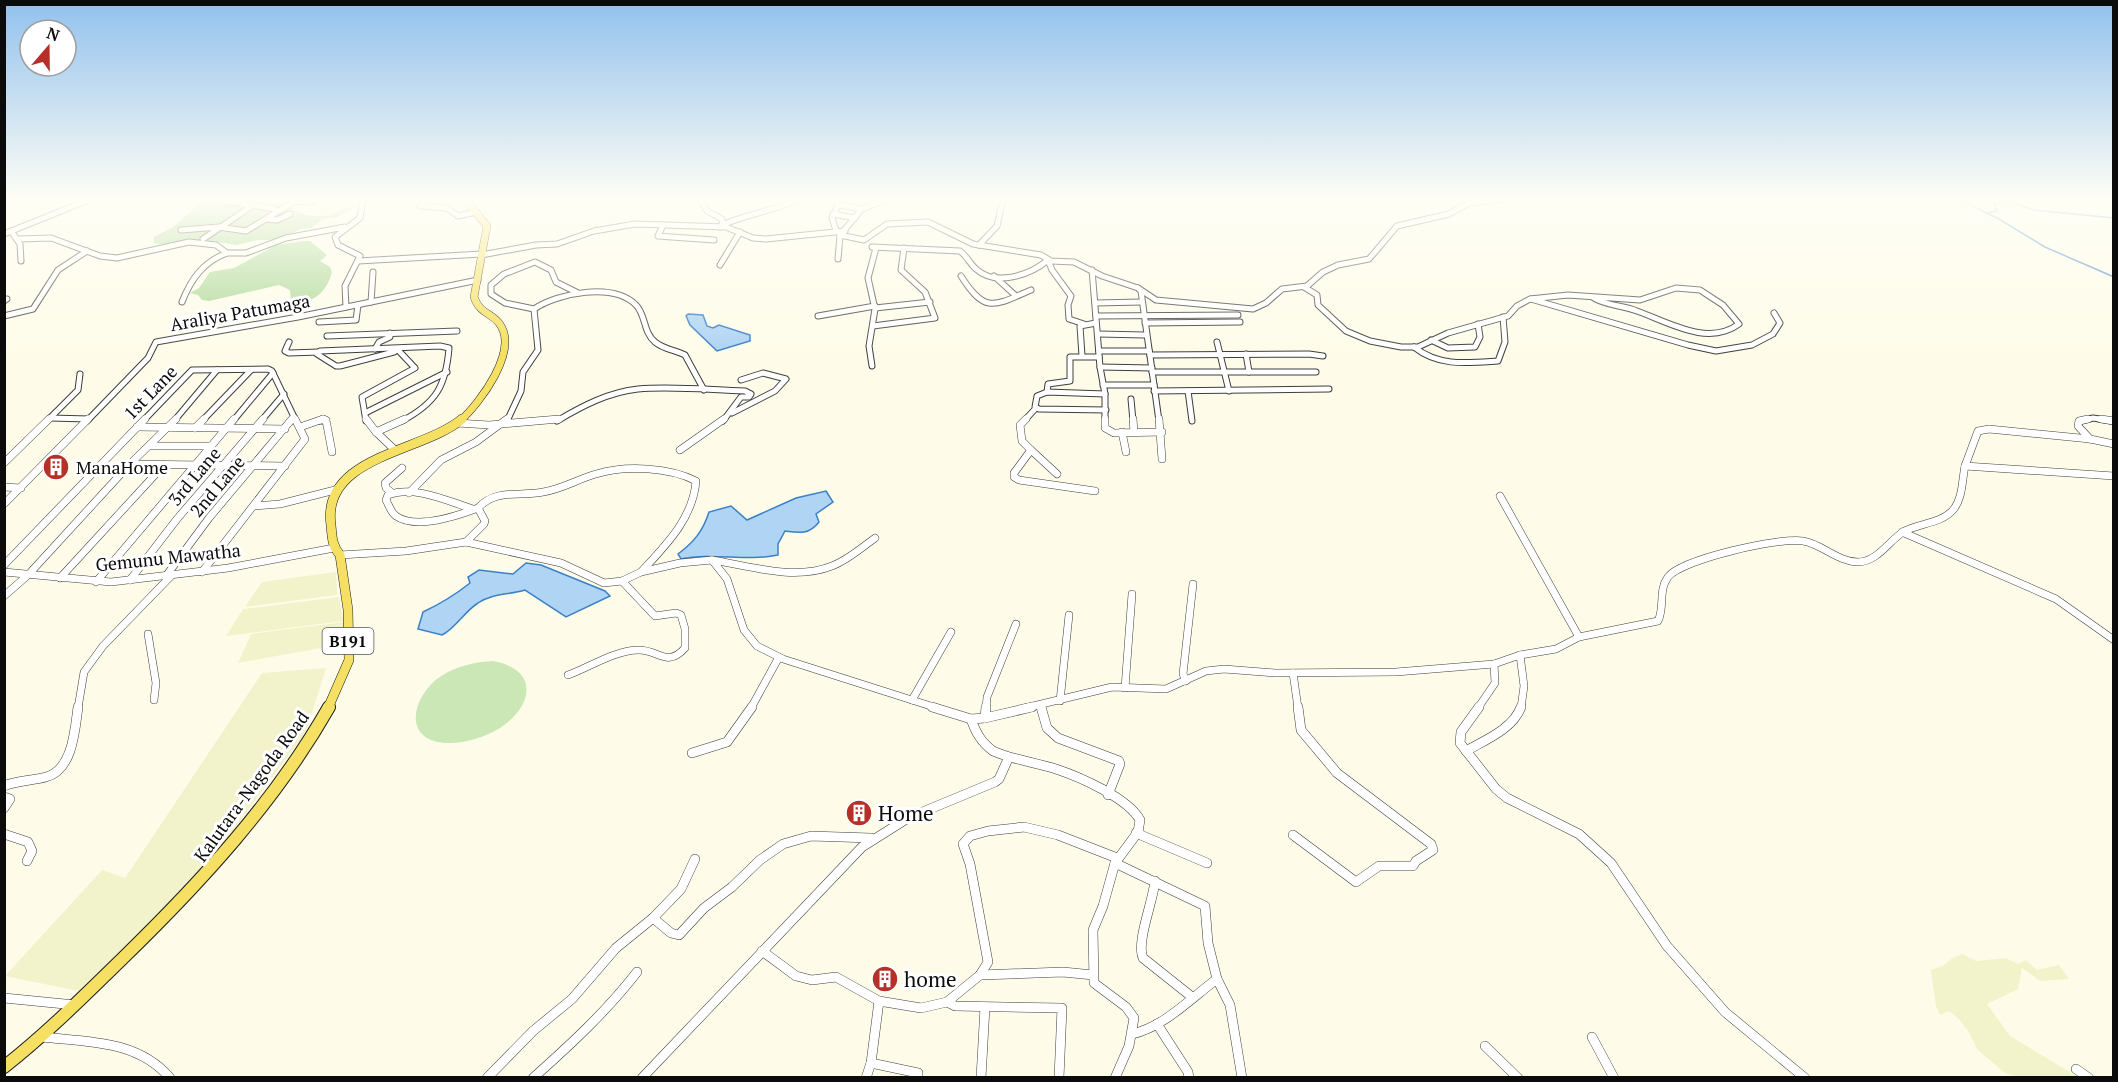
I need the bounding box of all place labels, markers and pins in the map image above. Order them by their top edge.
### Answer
building icon: ManaHome [41,452,71,482]
place label: ManaHome [76,455,168,479]
building icon: Home [844,798,874,828]
place label: Home [878,799,934,827]
building icon: home [870,964,900,994]
place label: home [904,965,957,993]

